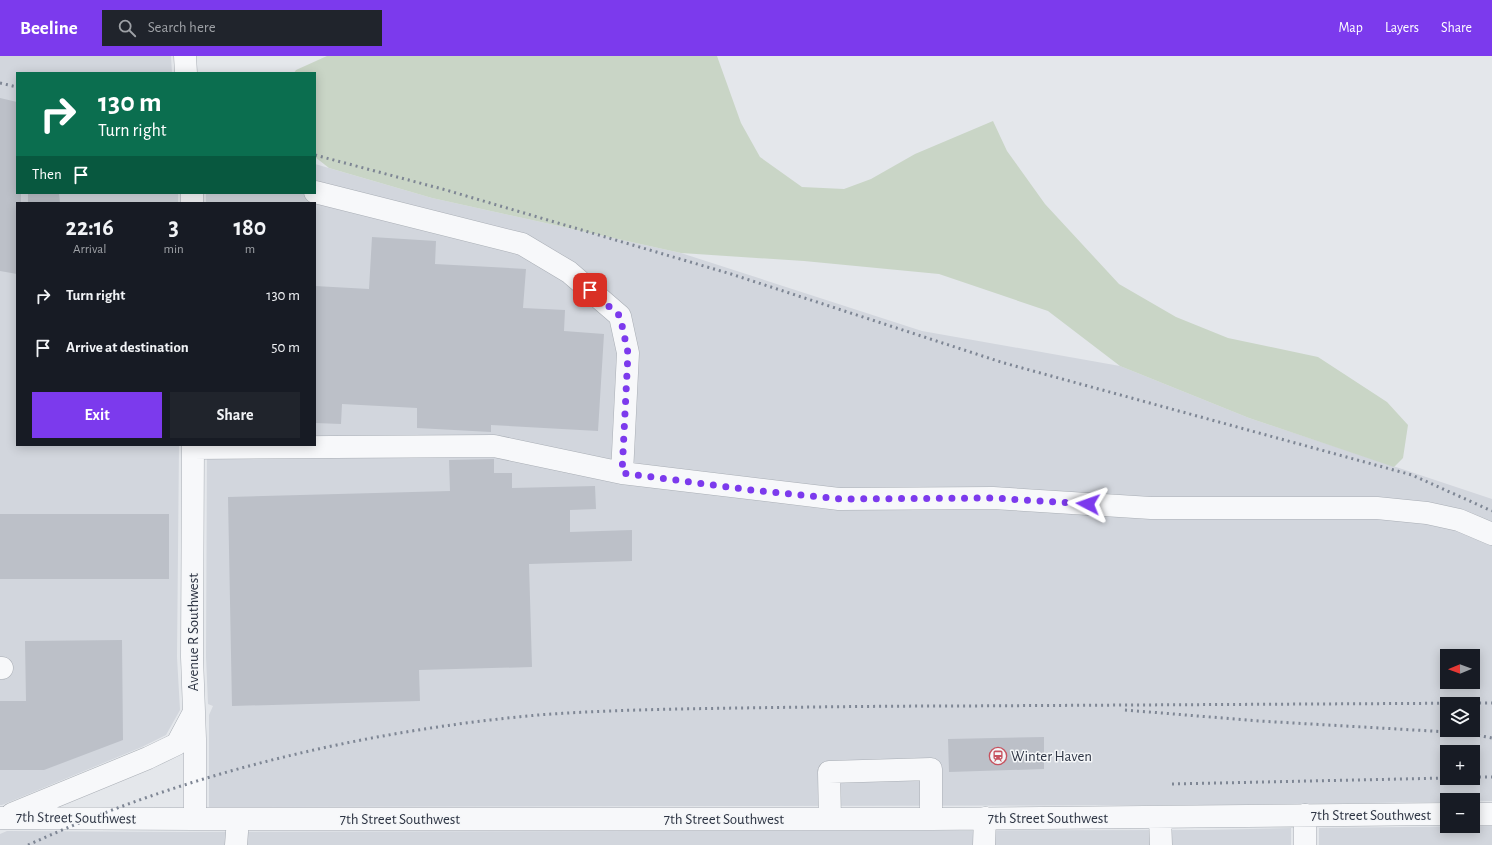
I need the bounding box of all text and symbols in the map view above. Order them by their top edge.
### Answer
search box [102,10,382,46]
icon: search [116,17,138,39]
text: Beeline [20,19,78,38]
text: Search here [148,20,216,35]
text: Map [1338,21,1363,35]
text: Layers [1385,21,1419,35]
text: Share [1441,21,1472,35]
icon: right [32,88,84,140]
text: 130 m [98,89,162,117]
text: Turn right [98,122,167,140]
icon: arrive [70,164,92,186]
text: Then [32,167,62,182]
text: 22:16 [66,216,114,240]
text: 3 [168,216,179,240]
text: 180 [233,216,266,240]
text: Arrival [73,243,106,256]
text: min [164,243,184,256]
text: m [245,243,255,256]
pin [573,273,607,307]
icon: arrive [579,279,601,301]
icon: right [32,285,54,307]
text: Turn right [66,288,125,303]
text: 130 m [266,288,300,303]
icon: arrive [32,337,54,359]
text: Arrive at destination [66,340,189,355]
text: 50 m [271,340,300,355]
button: Exit [32,392,162,438]
button: Share [170,392,300,438]
position arrow [1067,483,1109,525]
street label: Avenue R Southwest [186,573,201,691]
north arrow [1440,649,1480,689]
map controls [1440,649,1480,833]
button: layers [1440,697,1480,737]
button: + [1440,745,1480,785]
station icon: Winter Haven [988,746,1008,766]
place label: Winter Haven [1011,749,1092,764]
button: − [1440,793,1480,833]
street label: 7th Street Southwest [1311,808,1431,823]
street label: 7th Street Southwest [16,809,137,827]
street label: 7th Street Southwest [988,811,1108,826]
street label: 7th Street Southwest [340,812,460,827]
street label: 7th Street Southwest [664,812,784,827]

